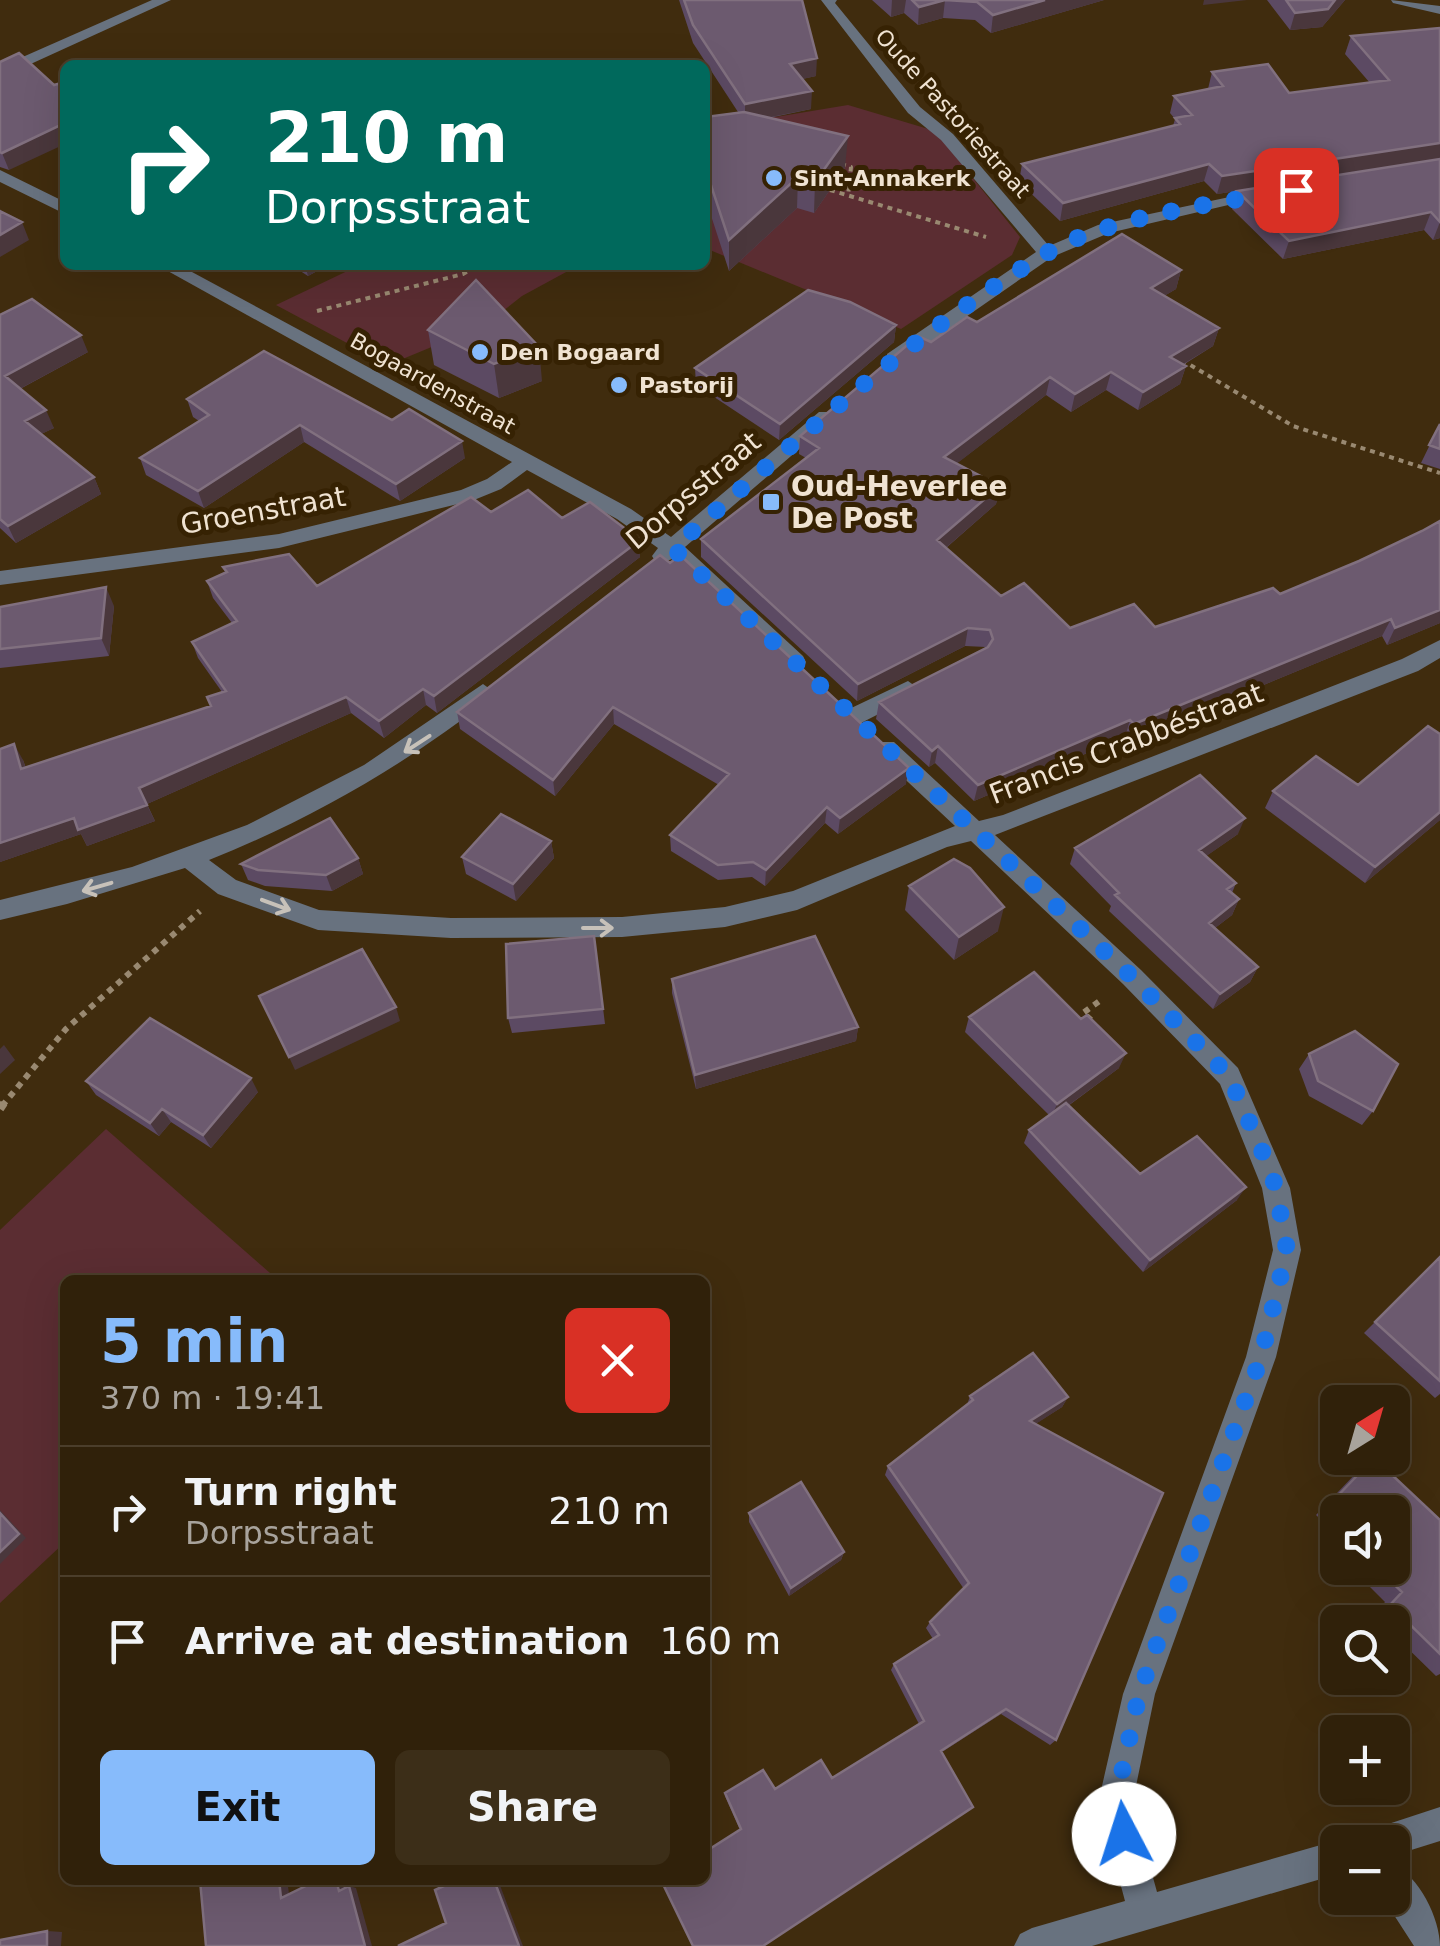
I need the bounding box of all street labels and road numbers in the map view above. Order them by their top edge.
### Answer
street label: Oude Pastoriestraat [870,24,1035,203]
street label: Bogaardenstraat [346,328,520,439]
street label: Dorpsstraat [620,425,767,556]
street label: Groenstraat [178,480,348,541]
street label: Francis Crabbéstraat [985,676,1268,811]

